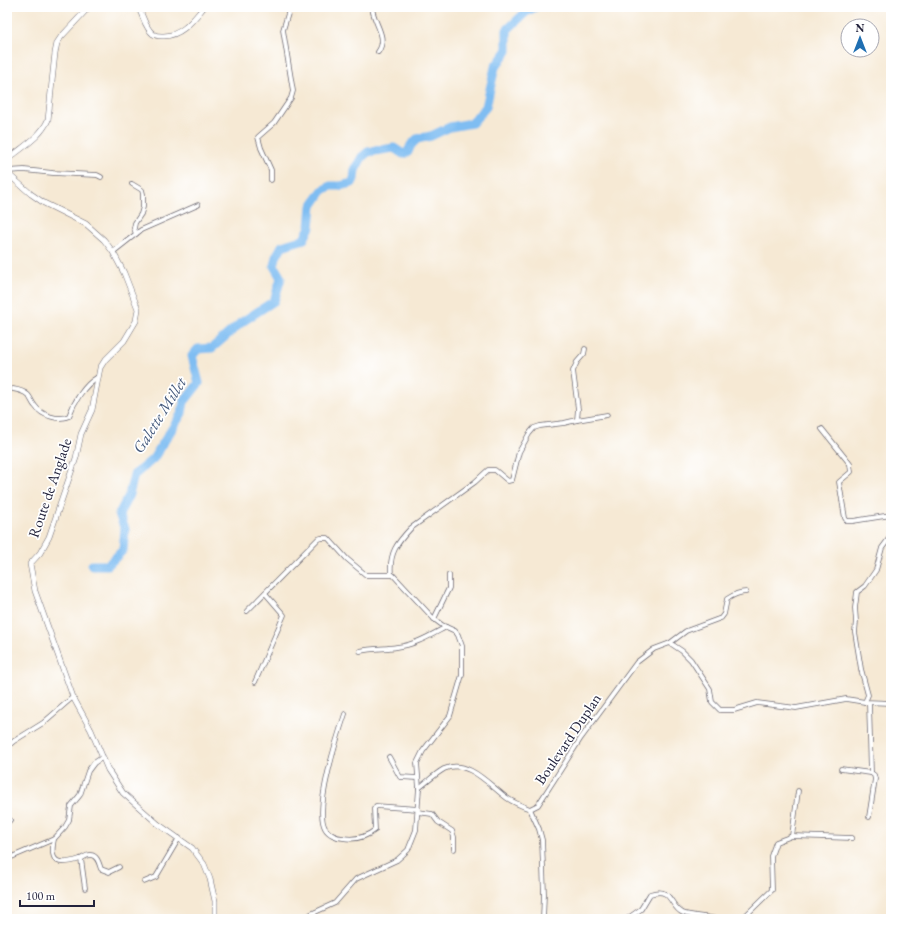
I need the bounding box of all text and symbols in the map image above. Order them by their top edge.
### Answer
north arrow [840,18,880,58]
text: N [856,21,865,35]
water label: Galette Millet [128,372,192,457]
street label: Route de Anglade [24,436,75,540]
street label: Boulevard Duplan [530,689,605,788]
scale bar [20,882,94,908]
text: 100 m [26,888,56,904]

